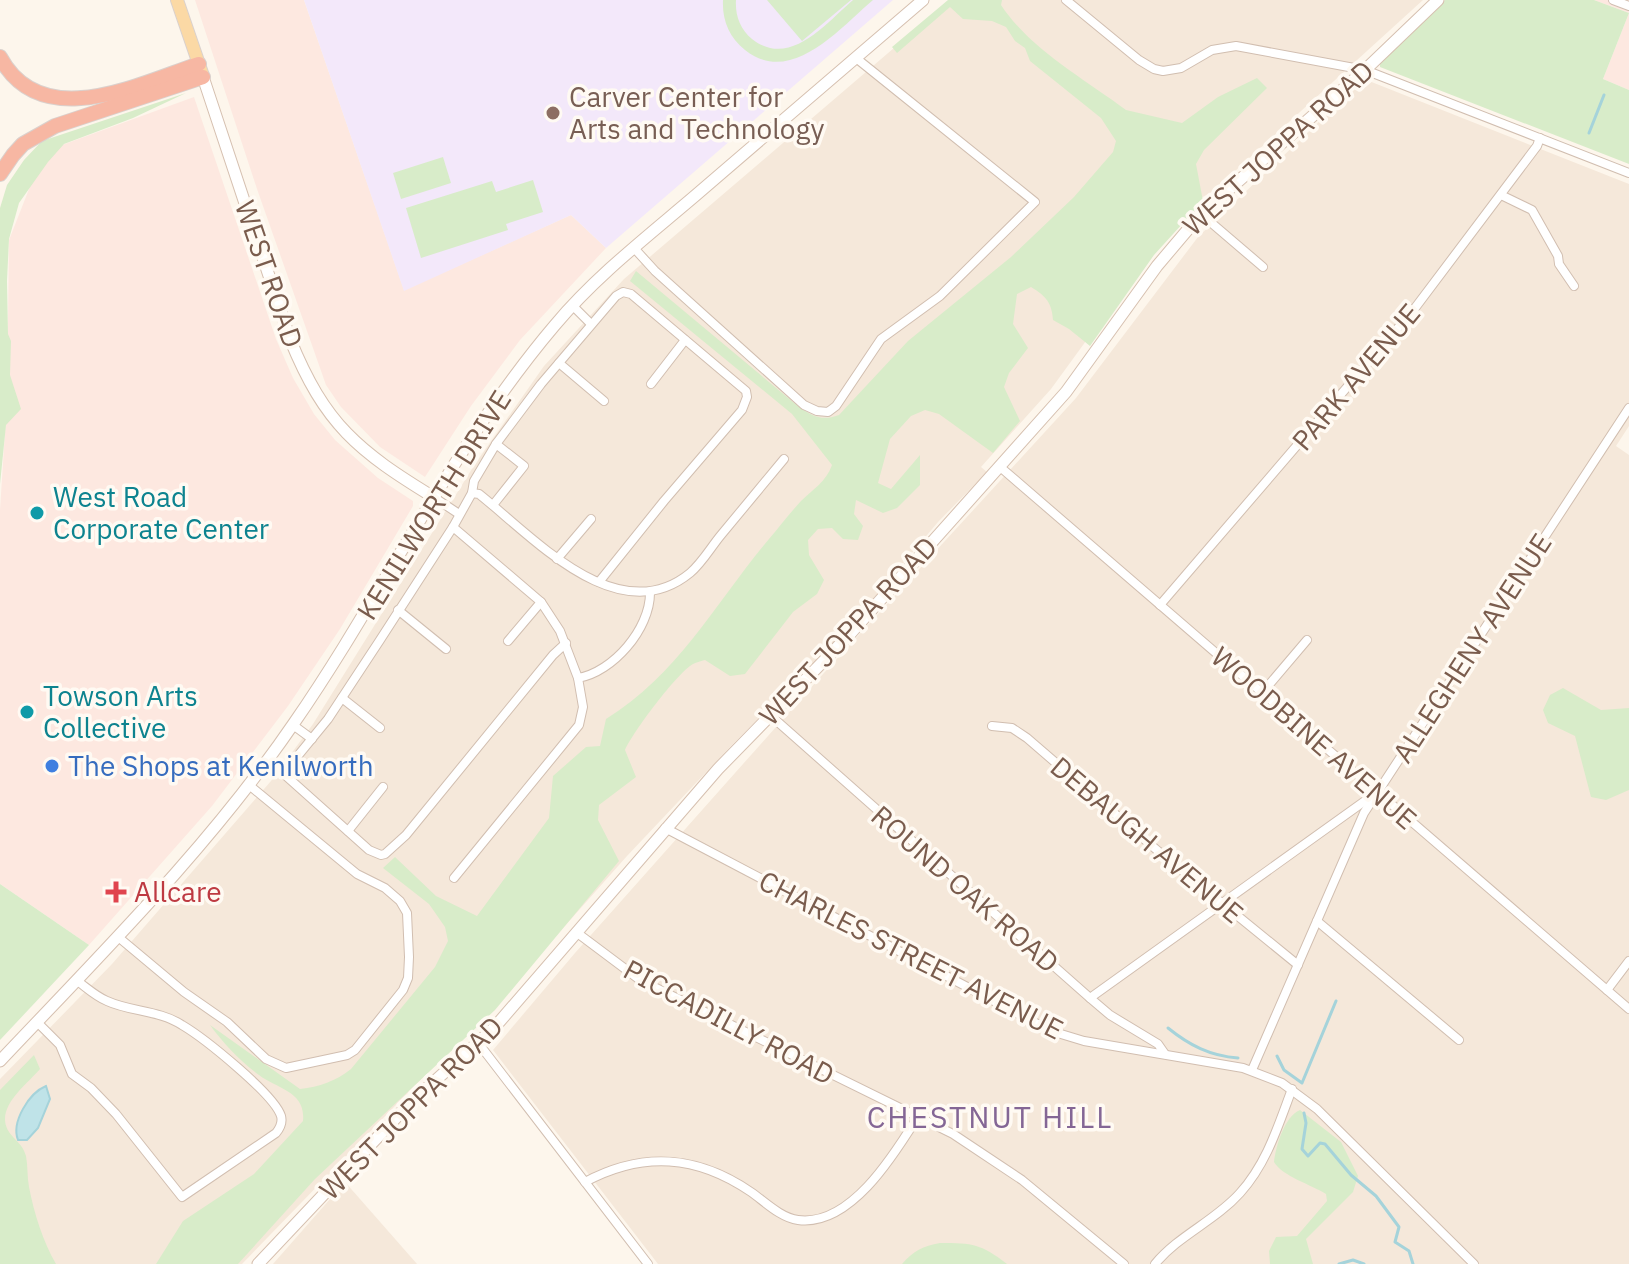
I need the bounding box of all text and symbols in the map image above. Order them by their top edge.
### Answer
street label: WEST JOPPA ROAD [1174,52,1381,243]
place label: Carver Center for Arts and Technology [569,78,824,147]
marker: Carver Center for Arts and Technology [544,104,562,122]
street label: WEST ROAD [227,195,312,352]
street label: PARK AVENUE [1283,295,1428,458]
street label: KENILWORTH DRIVE [348,383,519,627]
place label: West Road Corporate Center [53,478,269,547]
marker: West Road Corporate Center [28,504,46,522]
street label: ALLEGHENY AVENUE [1384,526,1560,769]
street label: WEST JOPPA ROAD [751,528,945,733]
street label: WOODBINE AVENUE [1204,638,1425,837]
place label: Towson Arts Collective [43,677,198,746]
marker: Towson Arts Collective [18,703,36,721]
place label: The Shops at Kenilworth [68,747,374,784]
street label: DEBAUGH AVENUE [1043,748,1251,931]
marker: The Shops at Kenilworth [43,757,61,775]
street label: ROUND OAK ROAD [864,797,1067,980]
street label: CHARLES STREET AVENUE [753,862,1070,1047]
place label: Allcare [134,873,222,910]
marker: Allcare [105,881,127,903]
street label: PICCADILLY ROAD [617,950,841,1093]
street label: WEST JOPPA ROAD [311,1008,510,1207]
district label: CHESTNUT HILL [867,1097,1113,1136]

